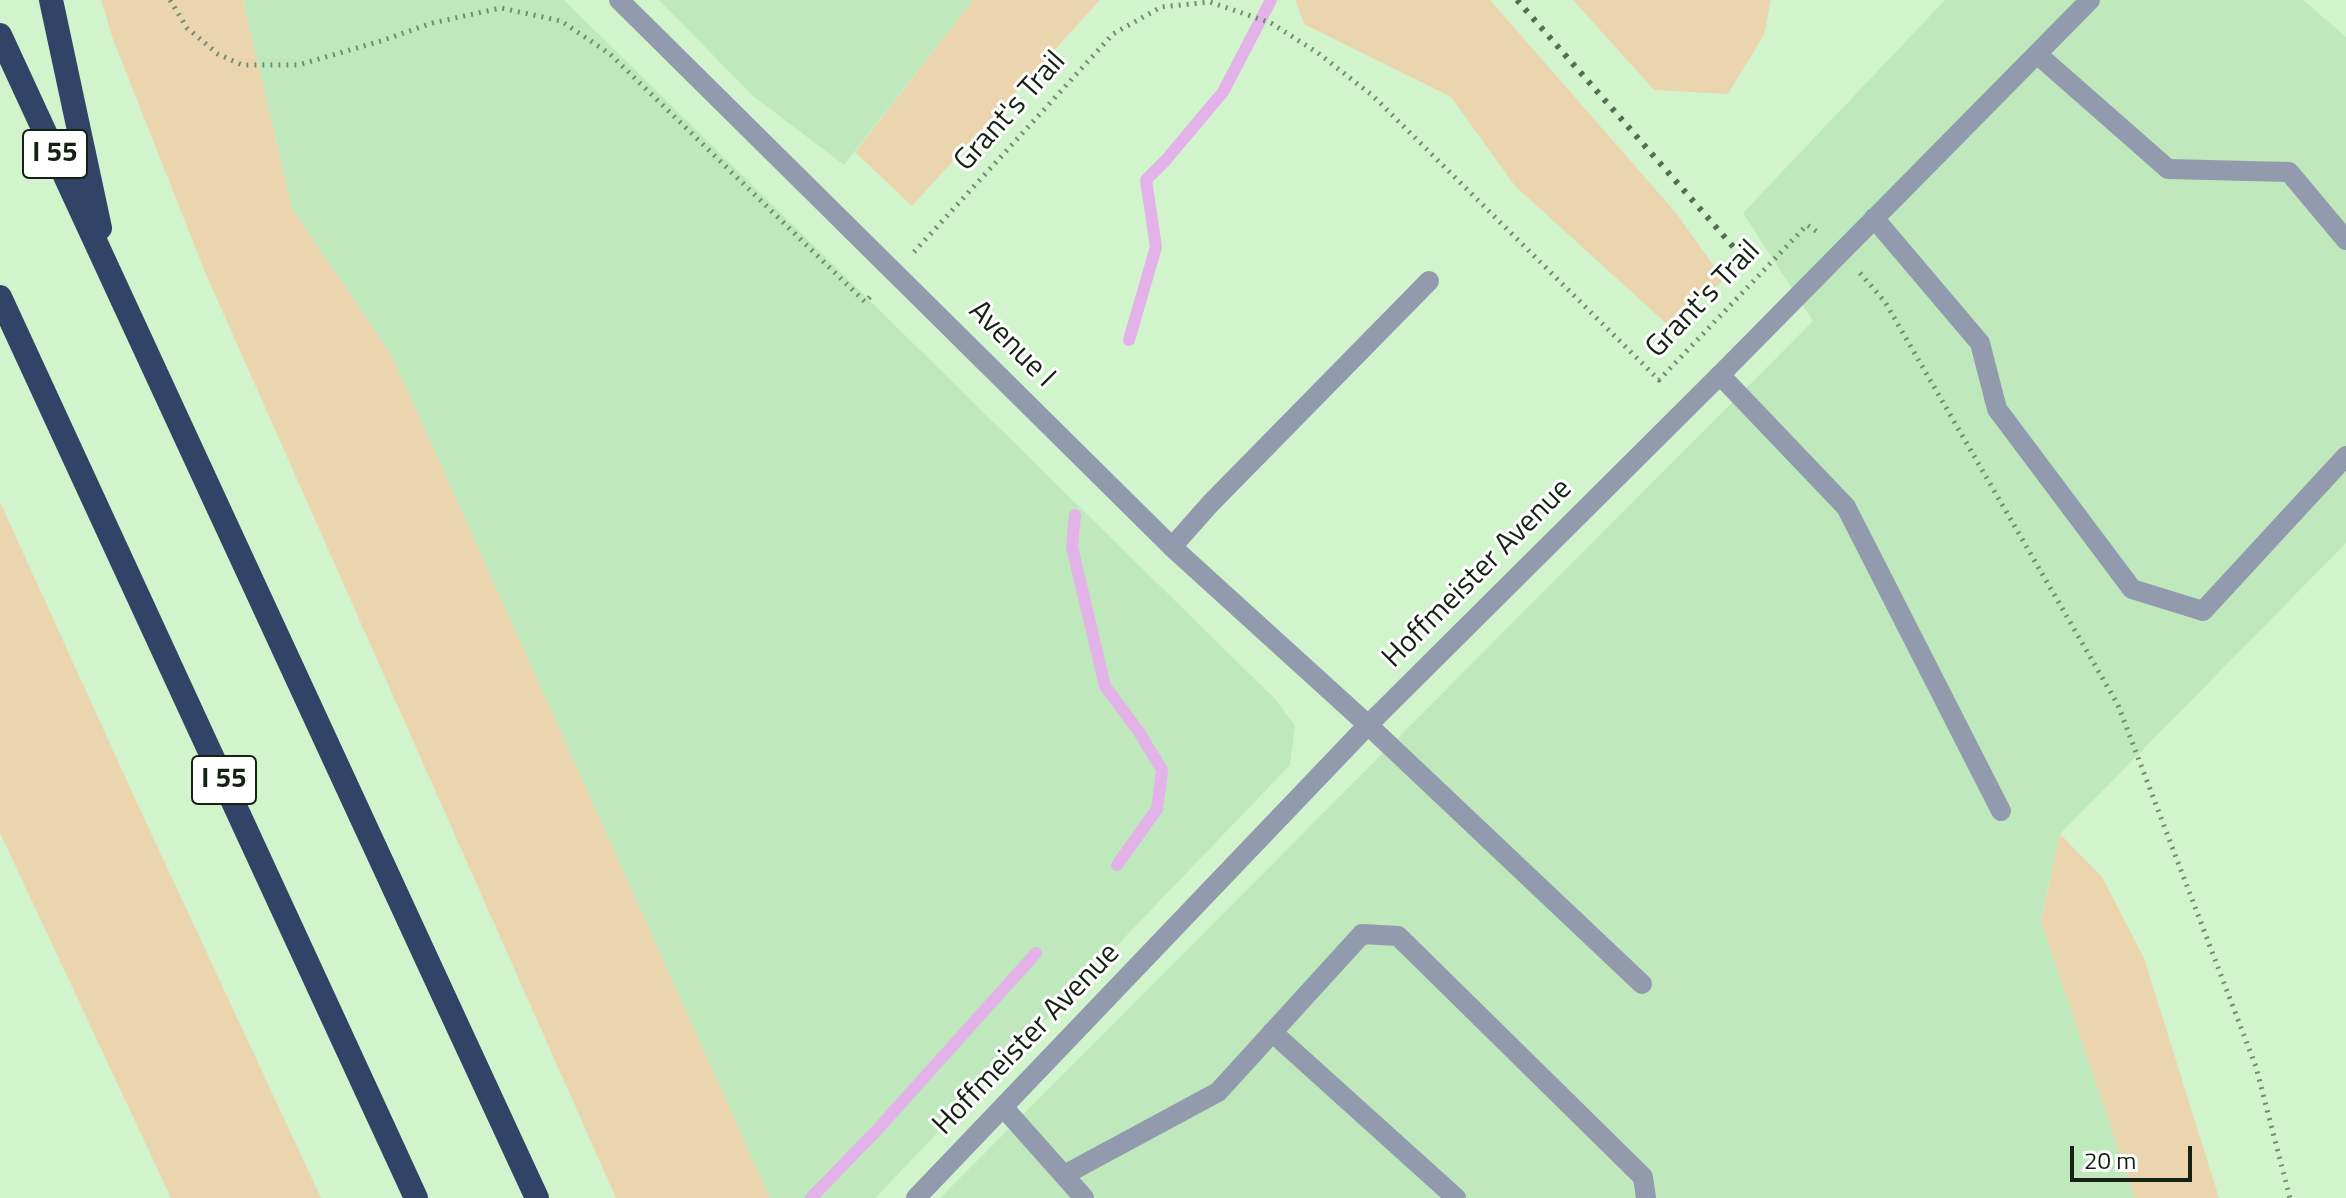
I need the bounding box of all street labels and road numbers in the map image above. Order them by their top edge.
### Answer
street label: Grant's Trail [948,45,1074,179]
road number: I 55 [23,130,87,178]
street label: Grant's Trail [1639,234,1769,366]
street label: Avenue I [960,294,1062,396]
street label: Hoffmeister Avenue [1376,472,1580,676]
road number: I 55 [192,756,256,804]
street label: Hoffmeister Avenue [926,936,1128,1144]

